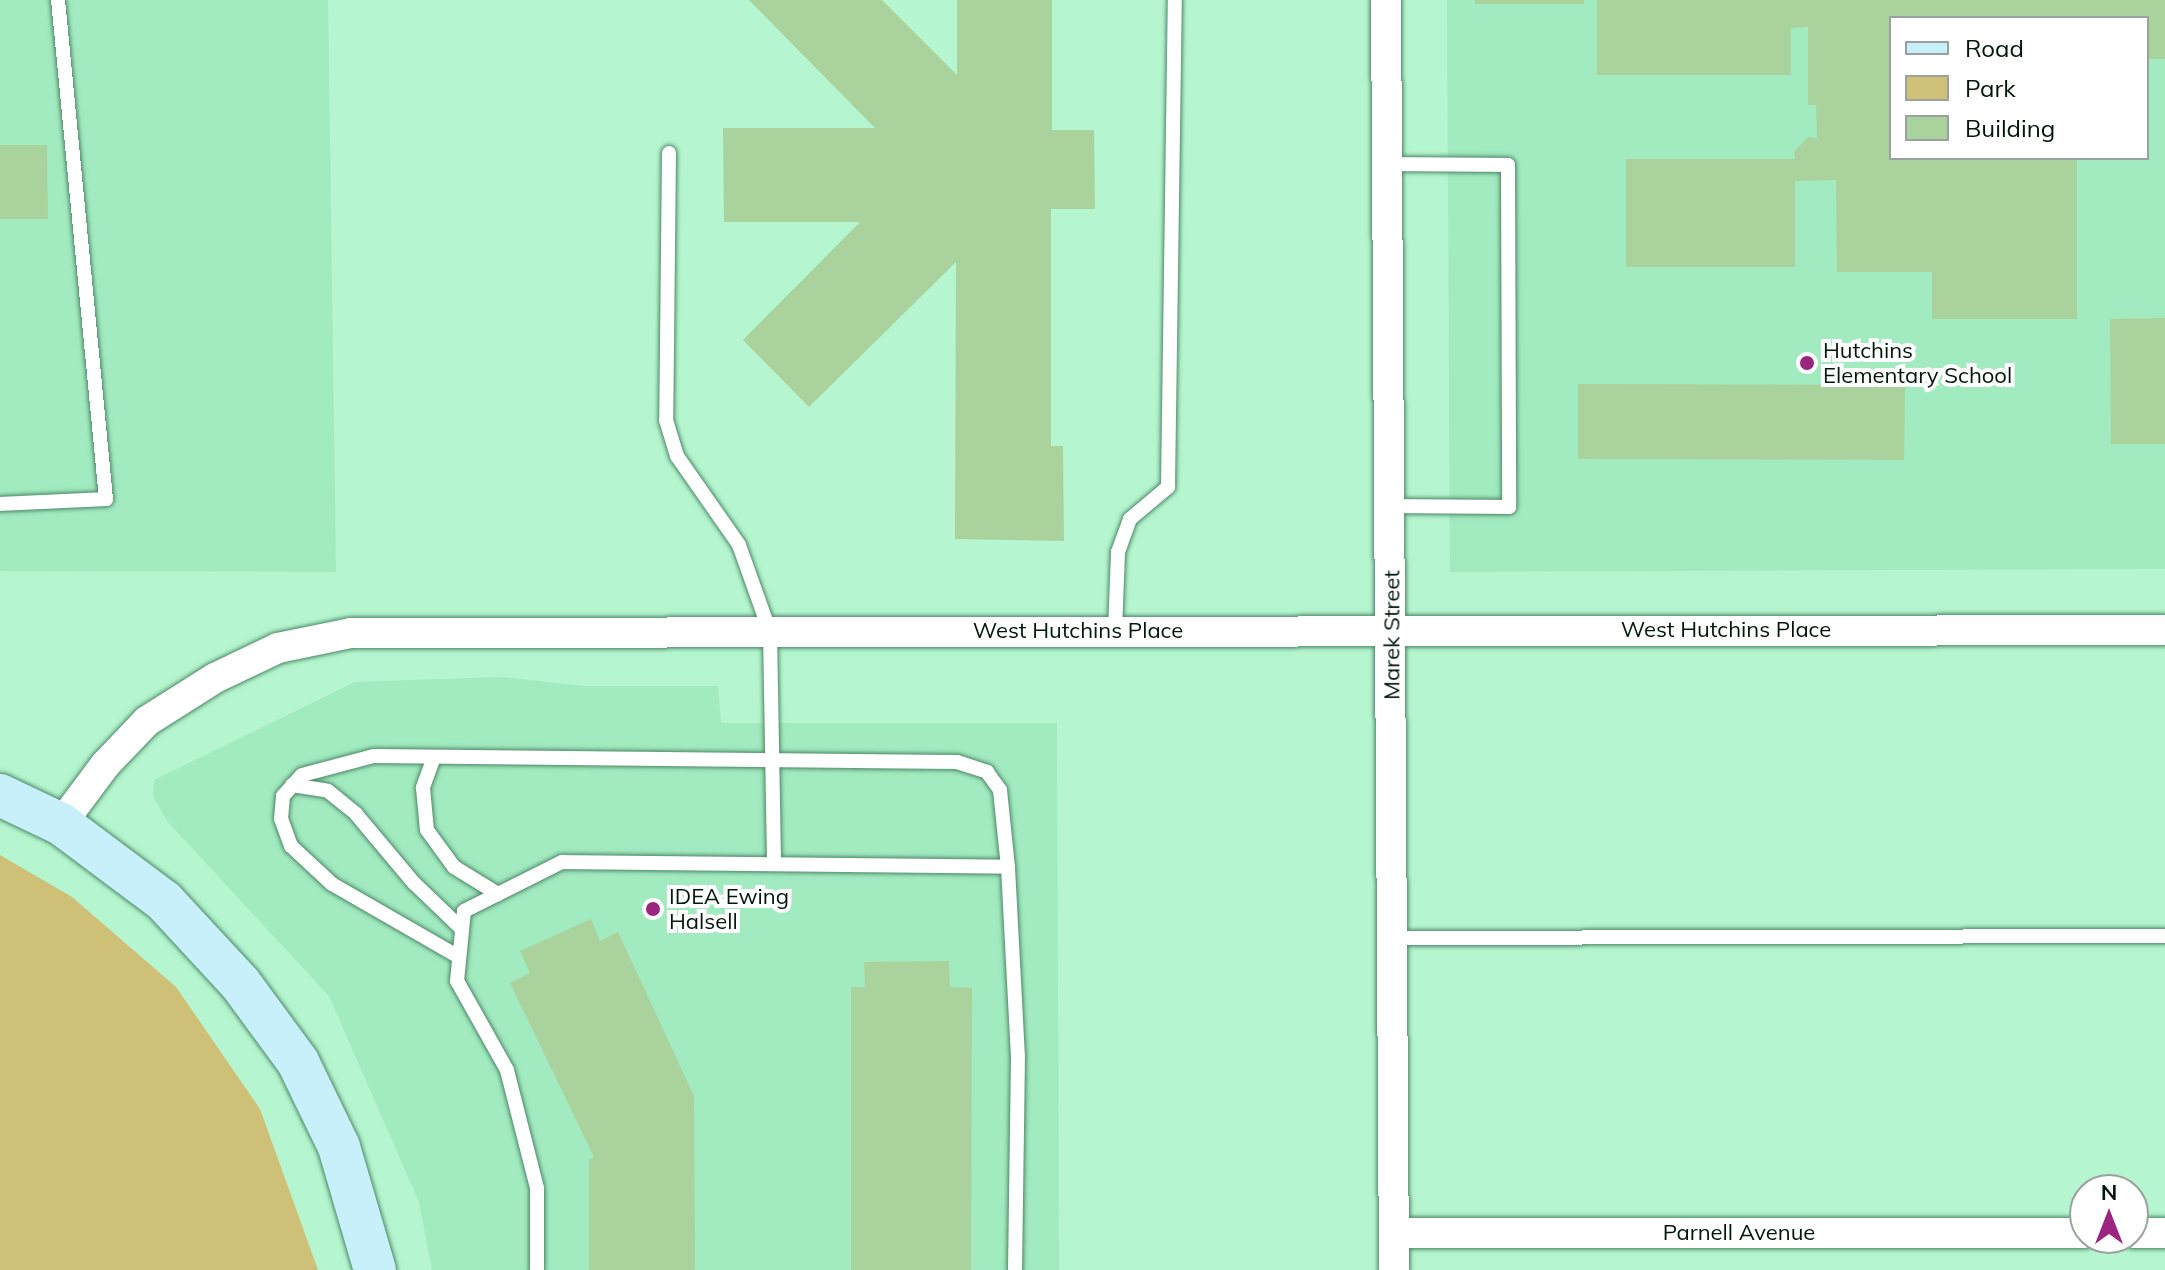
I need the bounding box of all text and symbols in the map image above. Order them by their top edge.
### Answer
legend [1889,16,2149,160]
text: Road [1965,33,2024,63]
text: Park [1965,73,2016,103]
text: Building [1965,113,2055,143]
place label: Hutchins Elementary School [1823,337,2012,388]
marker: Hutchins Elementary School [1798,354,1816,372]
street label: Marek Street [1379,570,1405,700]
street label: West Hutchins Place [1621,617,1831,643]
street label: West Hutchins Place [973,618,1183,644]
place label: IDEA Ewing Halsell [669,883,789,934]
marker: IDEA Ewing Halsell [644,900,662,918]
north arrow [2069,1174,2149,1254]
text: N [2101,1178,2117,1206]
street label: Parnell Avenue [1663,1220,1815,1246]

